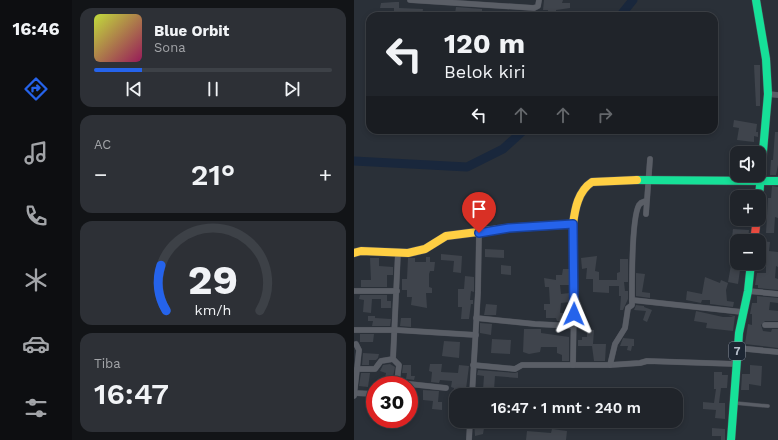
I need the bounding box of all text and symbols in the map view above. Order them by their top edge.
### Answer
text: 16:46 [13,18,60,39]
text: Blue Orbit [154,22,229,40]
text: 120 m [444,27,525,60]
icon: left [378,28,430,80]
text: Sona [154,40,186,55]
text: Belok kiri [444,61,526,82]
icon: directions [22,75,50,103]
icon: previous [123,78,145,100]
icon: pause [202,78,224,100]
icon: next [281,78,303,100]
icon: left [468,104,490,126]
icon: ahead [510,104,532,126]
icon: ahead [552,104,574,126]
icon: right [594,104,616,126]
text: AC [94,137,111,152]
icon: music [22,139,50,167]
map controls [730,146,766,270]
button: sound [730,146,766,182]
text: 21° [191,157,235,192]
text: − [94,162,107,187]
text: + [319,162,332,187]
button: + [730,190,766,226]
pin [462,192,496,233]
icon: arrive [468,198,490,220]
icon: phone [22,202,50,230]
button: − [730,234,766,270]
text: 29 [188,255,238,304]
icon: climate [22,266,50,294]
position arrow [553,293,595,335]
text: km/h [195,302,231,318]
icon: car [22,330,50,358]
road number: 7 [729,342,745,360]
text: Tiba [94,356,121,371]
text: 16:47 [94,376,169,411]
speed limit sign: 30 [366,376,418,428]
icon: filters [22,394,50,422]
text: 16:47 · 1 mnt · 240 m [491,399,641,417]

